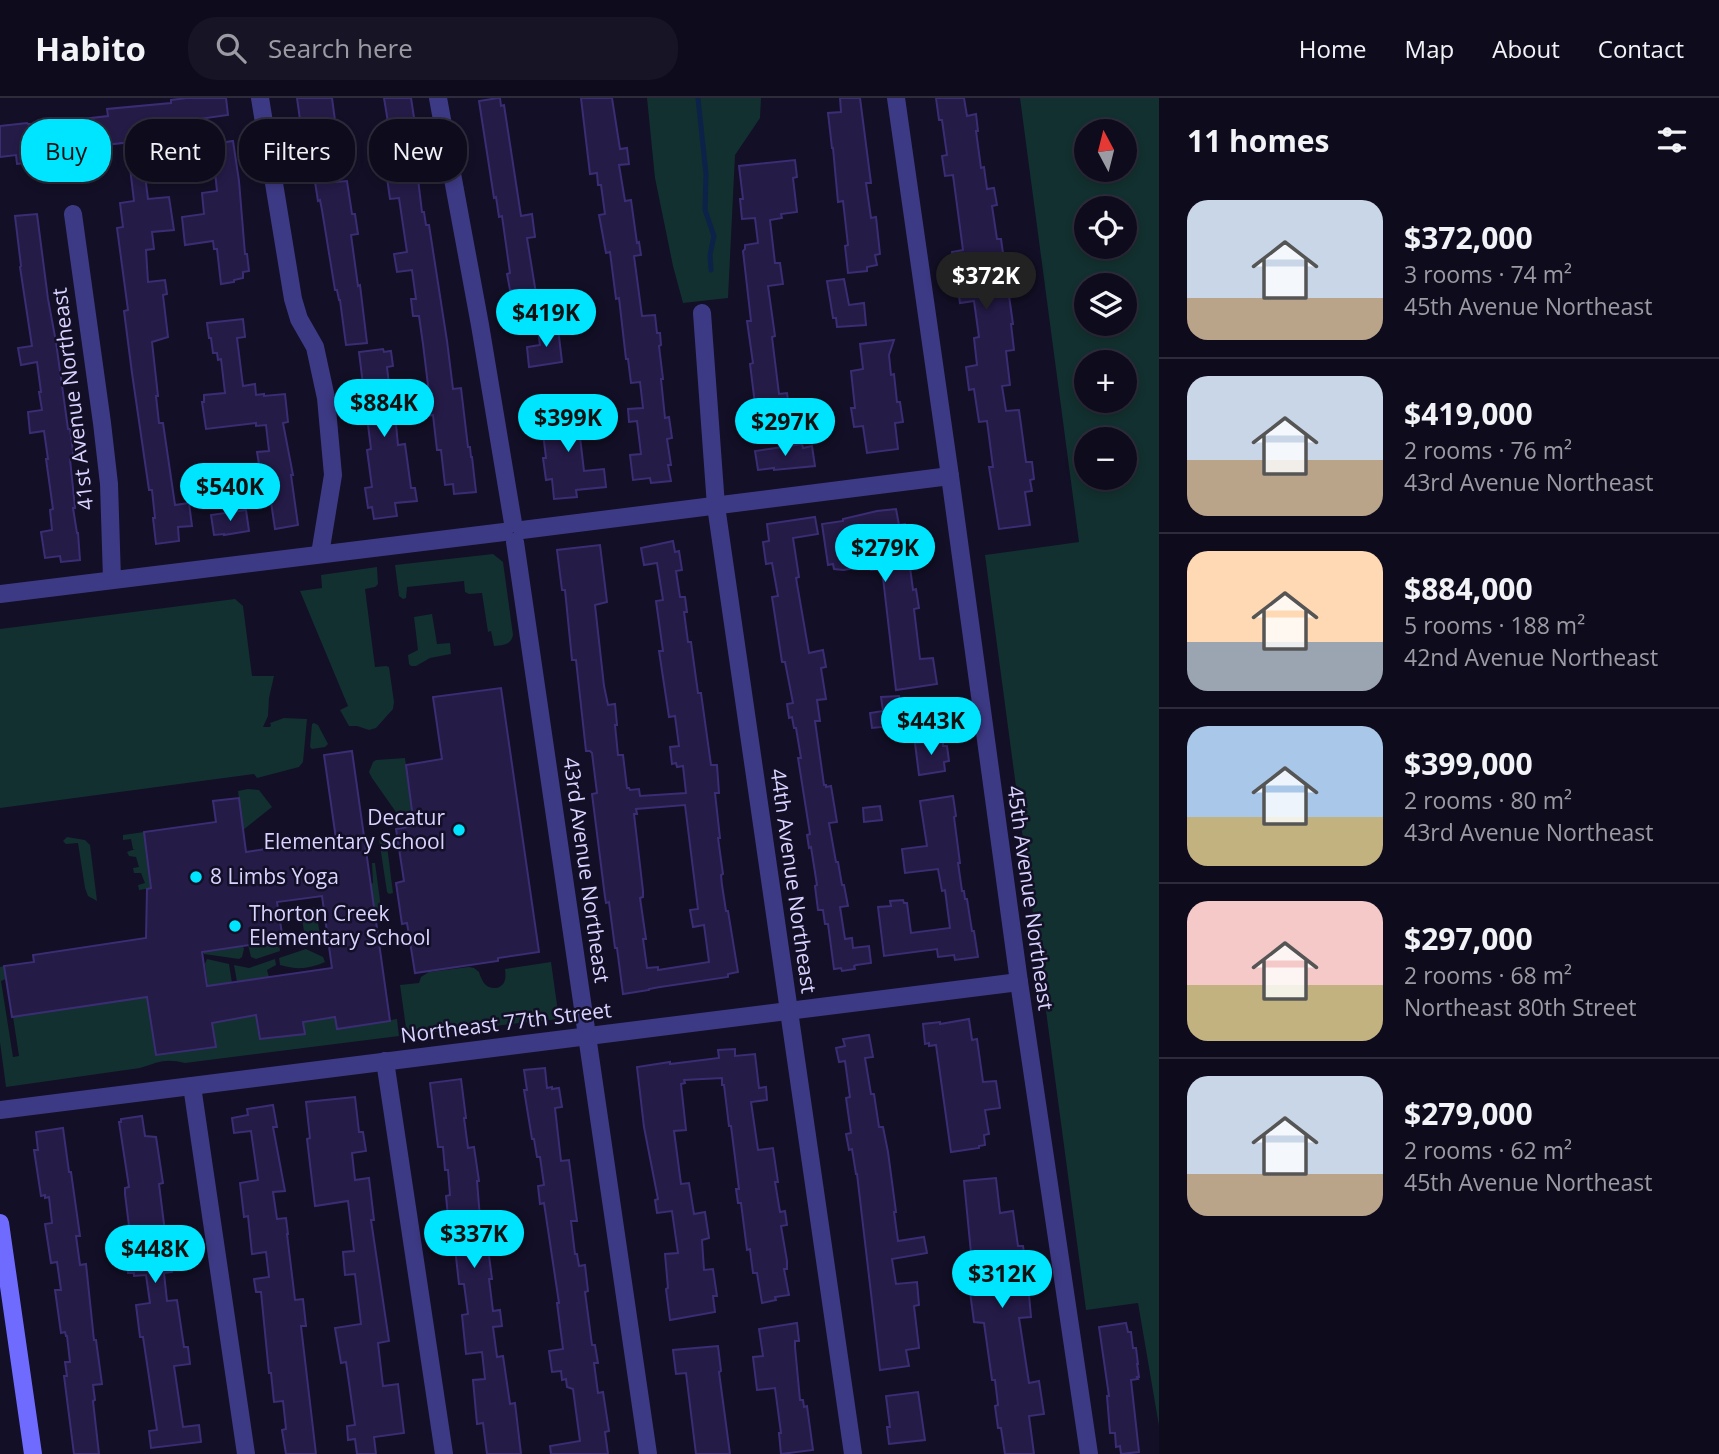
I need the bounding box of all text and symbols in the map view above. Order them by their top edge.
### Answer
search box [188,17,678,80]
text: Habito [35,26,146,71]
icon: search [212,29,250,67]
text: Search here [268,30,413,66]
text: Home [1299,32,1367,65]
text: Map [1405,32,1454,65]
text: About [1492,32,1560,65]
text: Contact [1598,32,1684,65]
chip: Buy [21,119,111,182]
chip: Rent [125,119,225,182]
chip: Filters [239,119,355,182]
chip: New [369,119,467,182]
north arrow [1074,119,1138,182]
map controls [1074,119,1137,490]
text: 11 homes [1187,120,1330,161]
icon: filters [1653,121,1691,159]
button: locate [1074,196,1137,259]
text: $372,000 [1404,217,1533,258]
icon: home [1243,228,1327,312]
pin: $372K [937,252,1035,312]
text: 3 rooms · 74 m² [1404,258,1572,290]
text: $372K [952,259,1020,291]
button: layers [1074,273,1137,336]
street label: 41st Avenue Northeast [44,286,100,512]
pin: $419K [497,289,595,349]
text: 45th Avenue Northeast [1404,290,1652,322]
text: $419K [512,296,580,328]
button: + [1074,350,1137,413]
pin: $884K [335,380,433,439]
text: $884K [350,386,418,418]
text: $419,000 [1404,393,1533,434]
pin: $399K [519,394,617,454]
pin: $297K [736,398,834,458]
text: $399K [534,401,602,433]
icon: home [1243,404,1327,488]
text: $297K [751,405,819,437]
button: − [1074,427,1137,490]
text: 2 rooms · 76 m² [1404,434,1572,466]
pin: $540K [181,464,279,523]
text: 43rd Avenue Northeast [1404,466,1654,498]
text: $540K [196,470,264,502]
pin: $279K [836,524,934,584]
text: $279K [851,531,919,563]
text: $884,000 [1404,568,1533,609]
icon: home [1243,579,1327,663]
text: 5 rooms · 188 m² [1404,609,1585,641]
text: 42nd Avenue Northeast [1404,641,1658,673]
pin: $443K [882,698,980,757]
text: $443K [897,704,965,736]
text: $399,000 [1404,743,1533,784]
icon: home [1243,754,1327,838]
street label: 43rd Avenue Northeast [557,755,617,985]
street label: 44th Avenue Northeast [764,767,824,995]
street label: 45th Avenue Northeast [1001,784,1061,1012]
text: 2 rooms · 80 m² [1404,784,1572,816]
place label: Decatur Elementary School [263,803,445,855]
text: 43rd Avenue Northeast [1404,816,1654,848]
marker: Decatur Elementary School [451,822,467,838]
place label: 8 Limbs Yoga [210,862,339,890]
marker: 8 Limbs Yoga [188,869,204,885]
place label: Thorton Creek Elementary School [249,899,431,951]
marker: Thorton Creek Elementary School [227,918,243,934]
text: $297,000 [1404,918,1533,959]
icon: home [1243,929,1327,1013]
text: 2 rooms · 68 m² [1404,959,1572,991]
text: Northeast 80th Street [1404,991,1637,1023]
street label: Northeast 77th Street [399,995,613,1049]
text: $279,000 [1404,1093,1533,1134]
icon: home [1243,1104,1327,1188]
text: 2 rooms · 62 m² [1404,1134,1572,1166]
text: 45th Avenue Northeast [1404,1166,1652,1198]
pin: $337K [425,1210,523,1270]
text: $337K [440,1217,508,1249]
pin: $448K [106,1226,204,1285]
text: $448K [121,1232,189,1264]
pin: $312K [953,1250,1051,1310]
text: $312K [968,1257,1036,1289]

